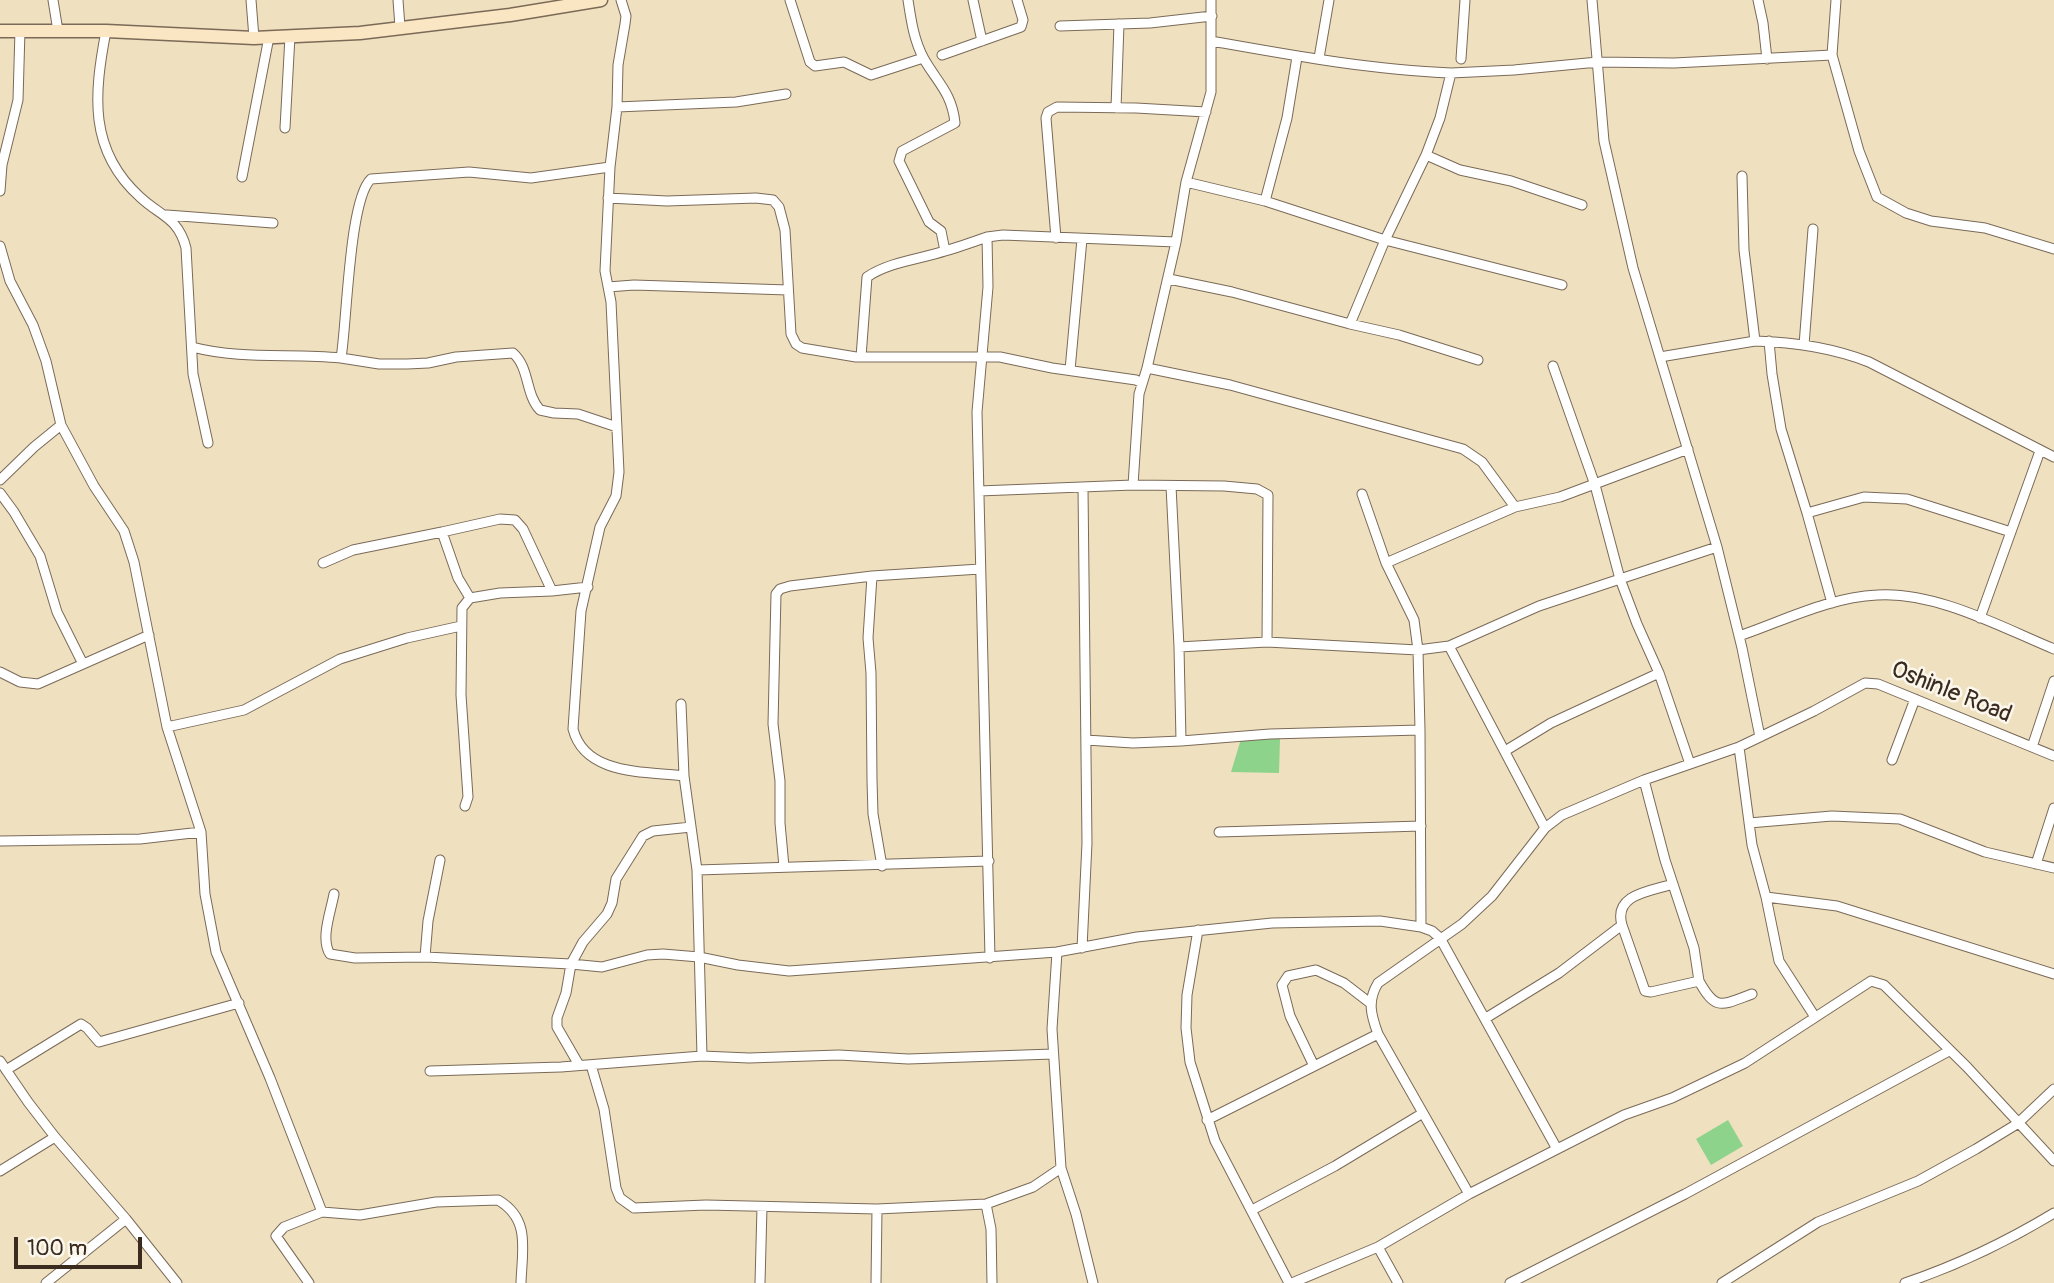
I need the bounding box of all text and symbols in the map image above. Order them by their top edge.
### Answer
street label: Oshinle Road [1886,656,2016,730]
scale bar [18,1224,145,1268]
text: 100 m [27,1235,87,1262]

